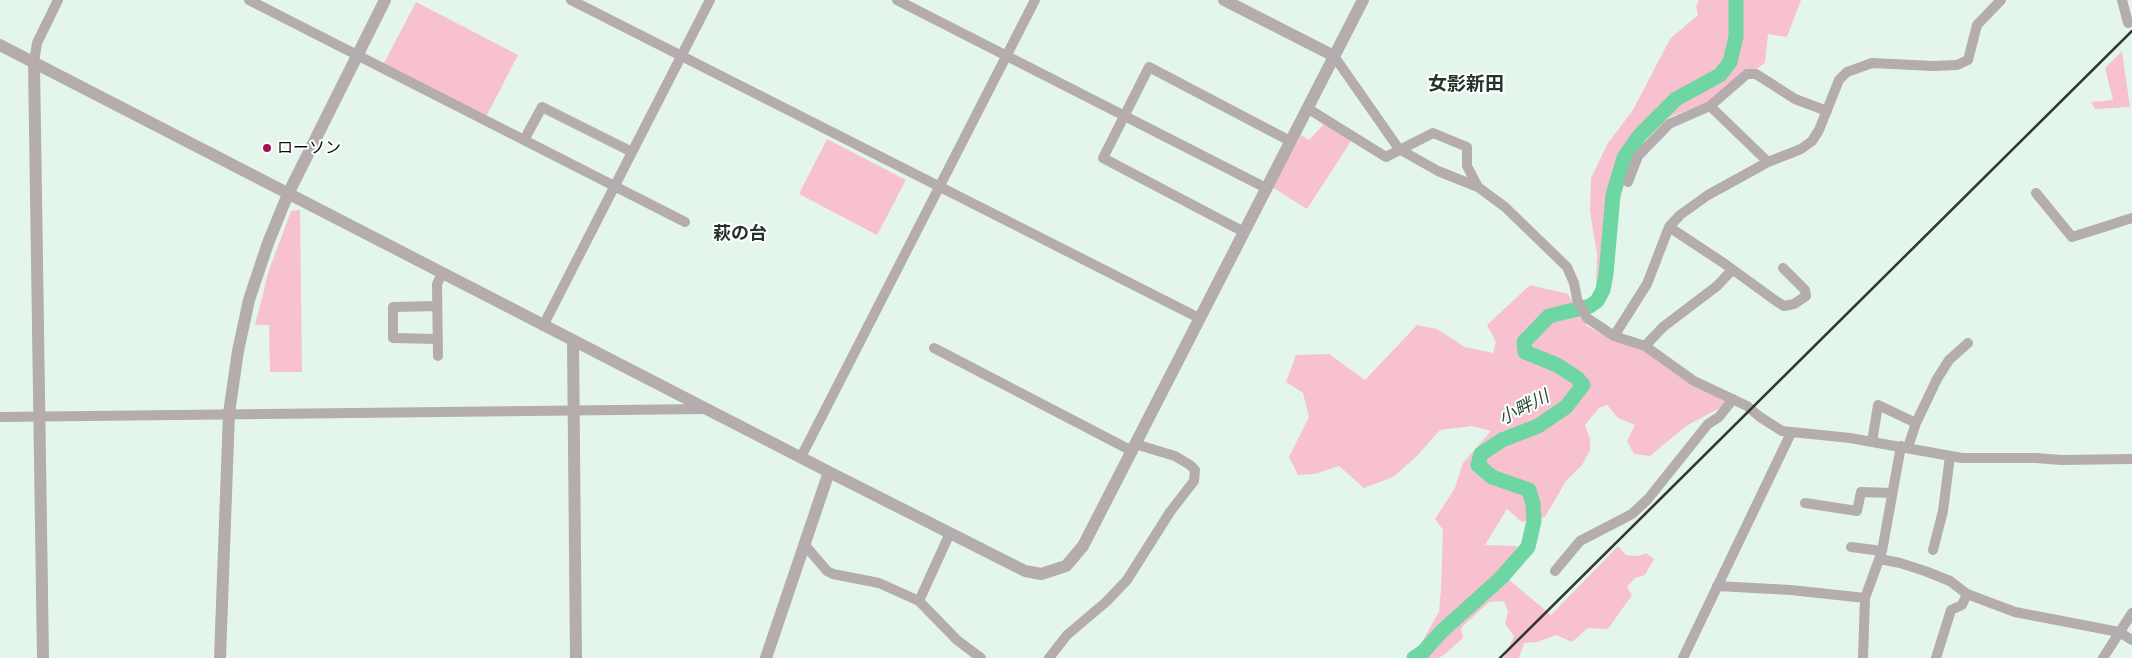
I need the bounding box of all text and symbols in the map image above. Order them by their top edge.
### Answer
district label: 女影新田 [1428,74,1504,96]
place label: ローソン [277,138,341,158]
marker: ローソン [261,142,273,154]
district label: 萩の台 [713,223,767,245]
water label: 小畔川 [1495,386,1553,430]

